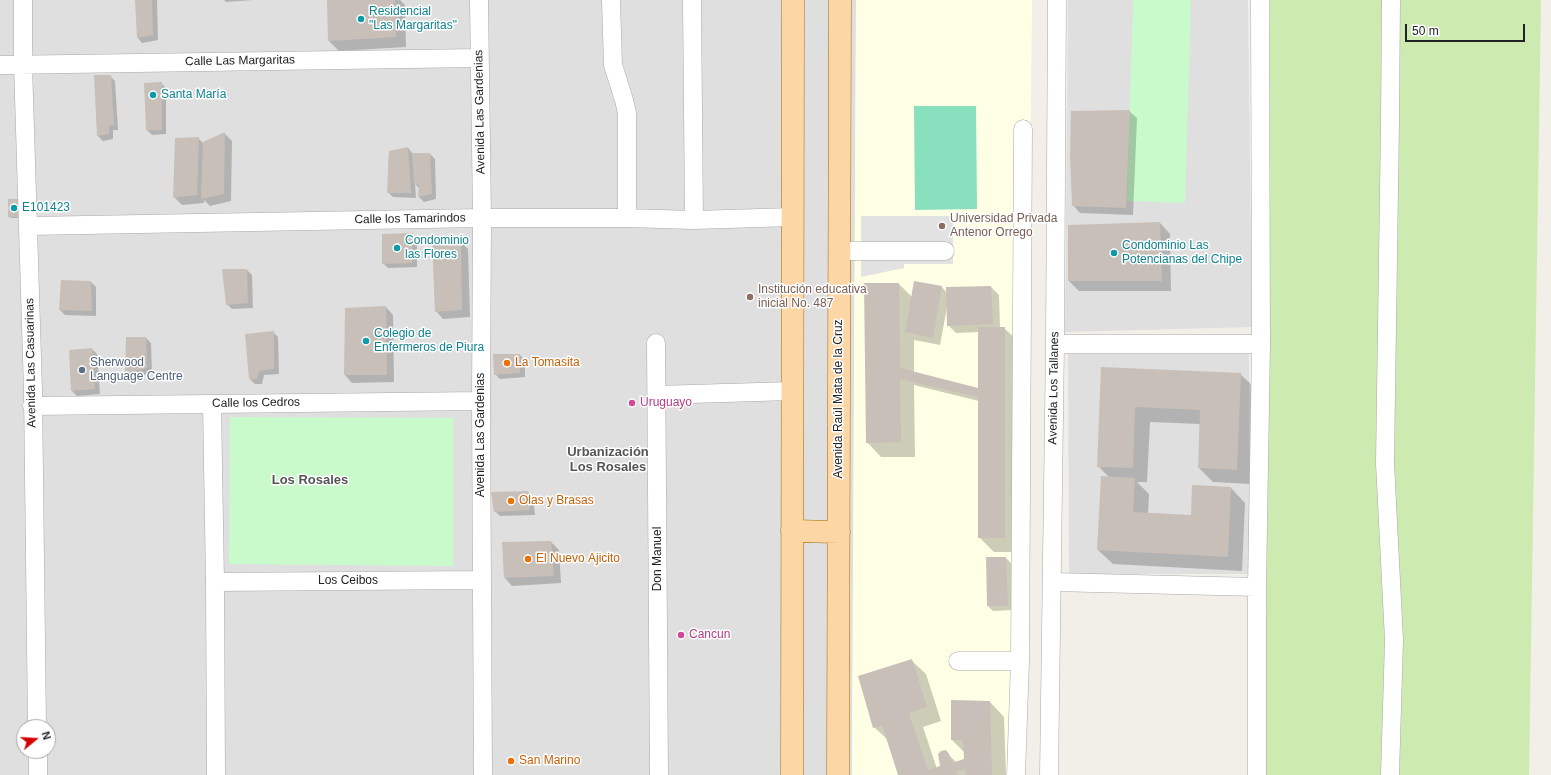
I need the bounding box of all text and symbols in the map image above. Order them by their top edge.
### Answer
place label: Residencial "Las Margaritas" [369,5,457,33]
marker: Residencial "Las Margaritas" [356,14,366,24]
scale bar [1407,16,1527,42]
text: 50 m [1412,24,1439,38]
street label: Avenida Las Gardenias [472,50,488,174]
street label: Calle Las Margaritas [185,53,295,69]
place label: Santa María [161,88,226,102]
marker: Santa María [148,90,158,100]
place label: E101423 [22,201,70,215]
marker: E101423 [9,203,19,213]
street label: Calle los Tamarindos [354,211,466,227]
place label: Universidad Privada Antenor Orrego [950,212,1057,240]
marker: Universidad Privada Antenor Orrego [937,221,947,231]
place label: Condominio las Flores [405,234,469,262]
place label: Condominio Las Potencianas del Chipe [1122,239,1242,267]
marker: Condominio las Flores [392,243,402,253]
marker: Condominio Las Potencianas del Chipe [1109,248,1119,258]
place label: Institución educativa inicial No. 487 [758,283,867,311]
marker: Institución educativa inicial No. 487 [745,292,755,302]
street label: Avenida Las Casuarinas [23,298,39,428]
street label: Avenida Raúl Mata de la Cruz [832,319,846,479]
place label: Colegio de Enfermeros de Piura [374,327,484,355]
street label: Avenida Los Tallanes [1046,331,1062,445]
marker: Colegio de Enfermeros de Piura [361,336,371,346]
place label: Sherwood Language Centre [90,356,183,384]
place label: La Tomasita [515,356,580,370]
marker: La Tomasita [502,358,512,368]
marker: Sherwood Language Centre [77,365,87,375]
street label: Avenida Las Gardenias [474,373,488,497]
street label: Calle los Cedros [212,395,300,411]
place label: Uruguayo [640,396,692,410]
marker: Uruguayo [627,398,637,408]
district label: Urbanización Los Rosales [567,444,649,475]
district label: Los Rosales [272,472,348,488]
place label: Olas y Brasas [519,494,594,508]
marker: Olas y Brasas [506,496,516,506]
street label: Don Manuel [651,527,665,591]
place label: El Nuevo Ajicito [536,552,620,566]
marker: El Nuevo Ajicito [523,554,533,564]
street label: Los Ceibos [318,574,378,588]
place label: Cancun [689,628,730,642]
marker: Cancun [676,630,686,640]
north arrow [16,719,56,759]
text: N [40,730,53,741]
place label: San Marino [519,754,580,768]
marker: San Marino [506,756,516,766]

